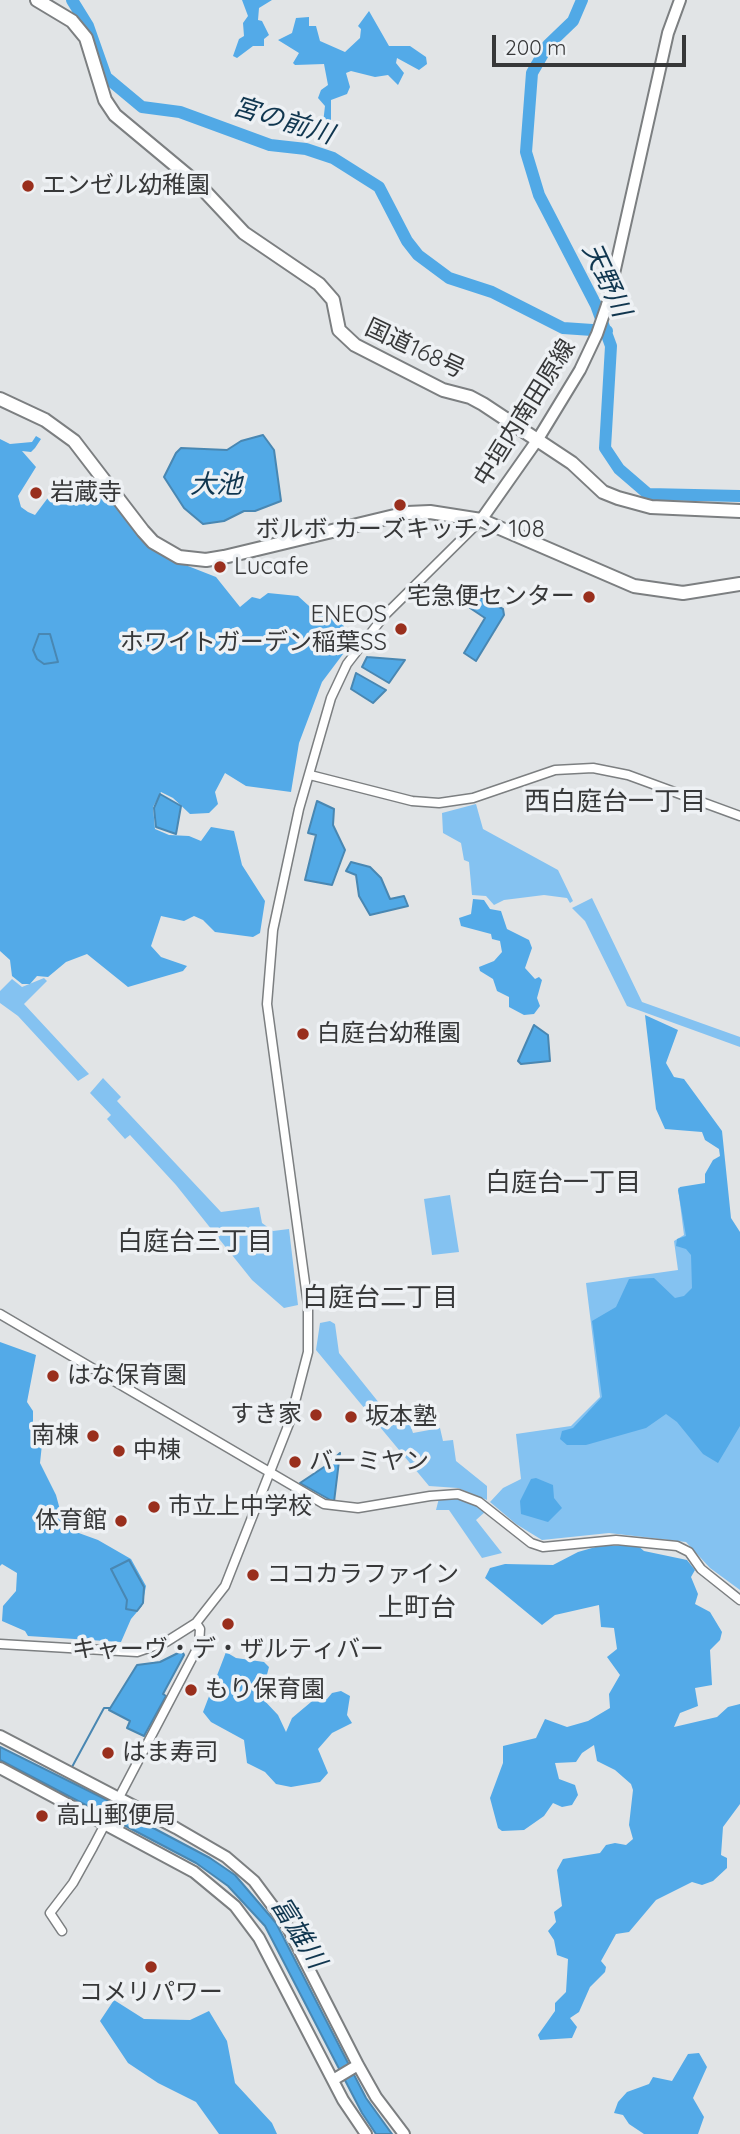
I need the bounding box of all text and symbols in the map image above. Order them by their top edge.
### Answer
scale bar [495,21,689,65]
text: 200 m [505,34,567,60]
water label: 宮の前川 [229,91,337,151]
place label: エンゼル幼稚園 [42,172,210,200]
marker: エンゼル幼稚園 [20,178,36,194]
water label: 天野川 [575,238,637,322]
street label: 国道168号 [361,313,469,385]
street label: 中垣内南田原線 [468,334,582,492]
water label: 大池 [190,469,242,501]
place label: 岩蔵寺 [50,479,122,507]
marker: 岩蔵寺 [28,485,44,501]
marker: ボルボ カーズキッチン 108 [392,497,408,513]
place label: ボルボ カーズキッチン 108 [255,516,545,544]
place label: Lucafe [234,553,309,581]
marker: Lucafe [212,559,228,575]
place label: 宅急便センター [407,583,575,611]
marker: 宅急便センター [581,589,597,605]
place label: ENEOS ホワイトガーデン稲葉SS [120,601,387,657]
marker: ENEOS ホワイトガーデン稲葉SS [393,621,409,637]
district label: 西白庭台一丁目 [524,786,706,818]
place label: 白庭台幼稚園 [317,1020,461,1048]
marker: 白庭台幼稚園 [295,1026,311,1042]
district label: 白庭台一丁目 [485,1167,641,1199]
district label: 白庭台三丁目 [117,1226,273,1258]
district label: 白庭台二丁目 [302,1282,458,1314]
place label: はな保育園 [67,1362,187,1390]
marker: はな保育園 [45,1368,61,1384]
place label: すき家 [230,1401,302,1429]
place label: 坂本塾 [365,1403,437,1431]
marker: すき家 [308,1407,324,1423]
marker: 坂本塾 [343,1409,359,1425]
place label: 南棟 [31,1422,79,1450]
marker: 南棟 [85,1428,101,1444]
place label: 中棟 [133,1437,181,1465]
marker: 中棟 [111,1443,127,1459]
place label: バーミヤン [309,1448,429,1476]
marker: バーミヤン [287,1454,303,1470]
place label: 市立上中学校 [168,1493,312,1521]
marker: 市立上中学校 [146,1499,162,1515]
place label: 体育館 [35,1507,107,1535]
marker: 体育館 [113,1513,129,1529]
place label: ココカラファイン [267,1561,459,1589]
marker: ココカラファイン [245,1567,261,1583]
district label: 上町台 [378,1592,456,1624]
marker: キャーヴ・デ・ザルティバー [220,1616,236,1632]
place label: キャーヴ・デ・ザルティバー [72,1636,384,1664]
place label: もり保育園 [205,1676,325,1704]
marker: もり保育園 [183,1682,199,1698]
place label: はま寿司 [122,1739,218,1767]
marker: はま寿司 [100,1745,116,1761]
place label: 高山郵便局 [56,1802,176,1830]
marker: 高山郵便局 [34,1808,50,1824]
water label: 富雄川 [264,1892,332,1974]
marker: コメリパワー [143,1959,159,1975]
place label: コメリパワー [79,1979,223,2007]

